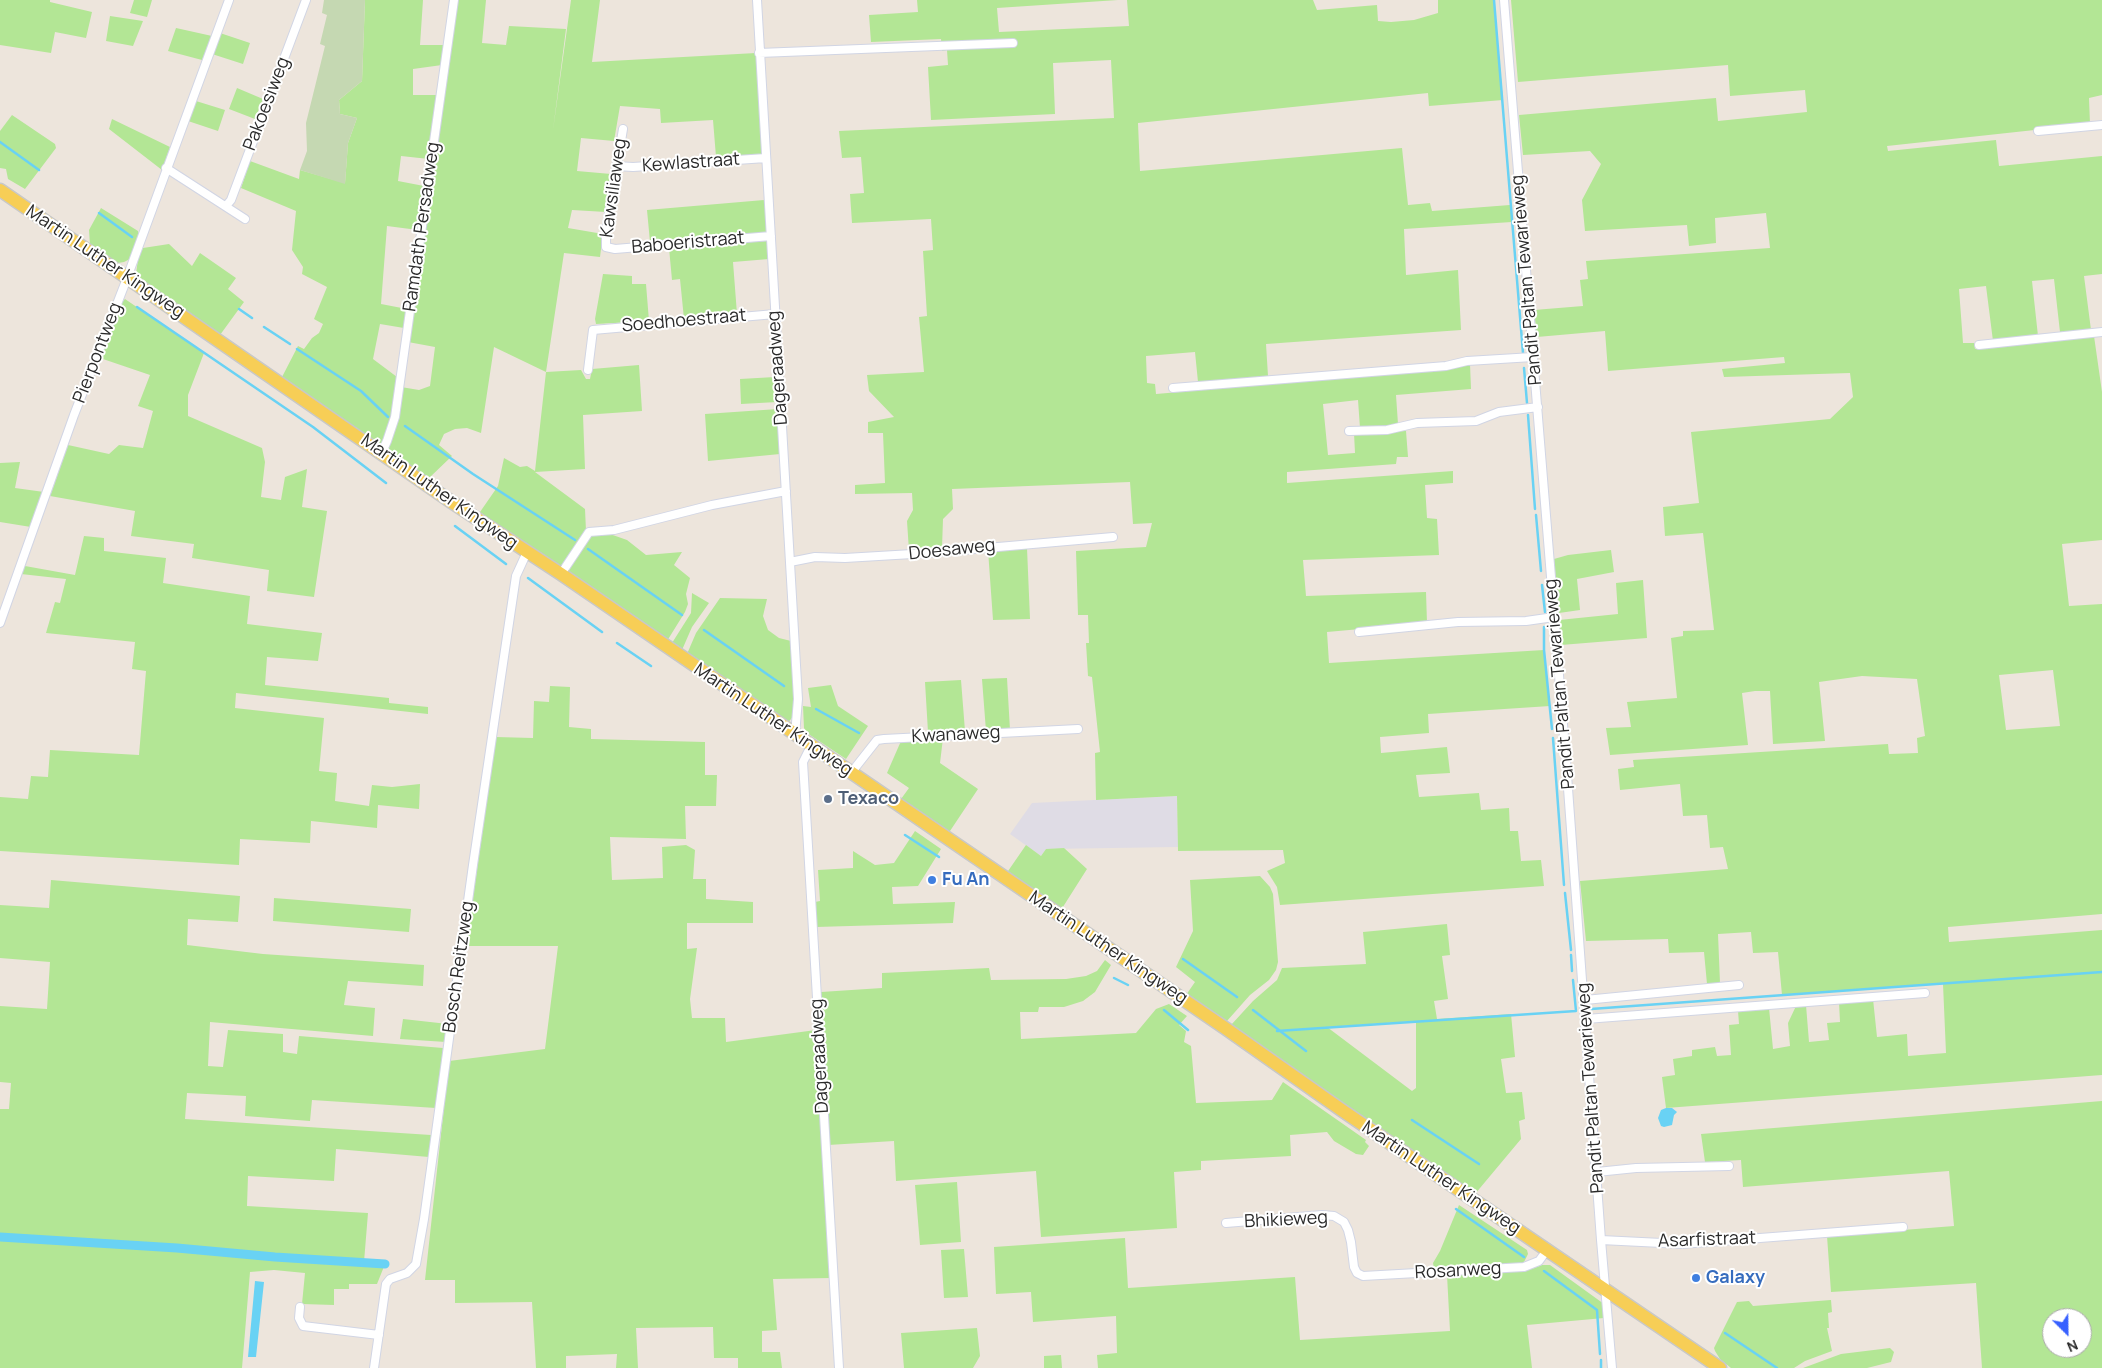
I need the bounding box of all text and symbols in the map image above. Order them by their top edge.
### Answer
street label: Pakoesiweg [239,54,295,154]
street label: Kawsiliaweg [596,137,632,239]
street label: Ramdath Persadweg [399,141,445,313]
street label: Kewlastraat [641,149,741,177]
street label: Pandit Paltan Tewarieweg [1507,174,1547,386]
street label: Martin Luther Kingweg [22,201,188,323]
street label: Baboeristraat [631,227,745,259]
street label: Pierpontweg [69,300,127,406]
street label: Soedhoestraat [621,305,747,337]
street label: Dageraadweg [763,310,793,426]
street label: Martin Luther Kingweg [356,430,522,554]
street label: Doesaweg [908,535,996,565]
street label: Pandit Paltan Tewarieweg [1540,578,1580,790]
street label: Martin Luther Kingweg [690,659,856,781]
street label: Kwanaweg [911,722,1001,748]
place label: Texaco [838,788,899,810]
marker: Texaco [822,793,834,805]
place label: Fu An [942,869,990,891]
marker: Fu An [926,874,938,886]
street label: Martin Luther Kingweg [1025,887,1191,1009]
street label: Bosch Reitzweg [439,900,479,1034]
street label: Pandit Paltan Tewarieweg [1573,982,1609,1194]
street label: Dageraadweg [806,998,834,1114]
street label: Martin Luther Kingweg [1358,1117,1524,1239]
street label: Bhikieweg [1244,1207,1328,1233]
street label: Asarfistraat [1658,1227,1756,1253]
street label: Rosanweg [1414,1258,1502,1284]
place label: Galaxy [1706,1267,1765,1289]
marker: Galaxy [1690,1272,1702,1284]
north arrow [2042,1308,2092,1358]
text: N [2064,1336,2081,1357]

